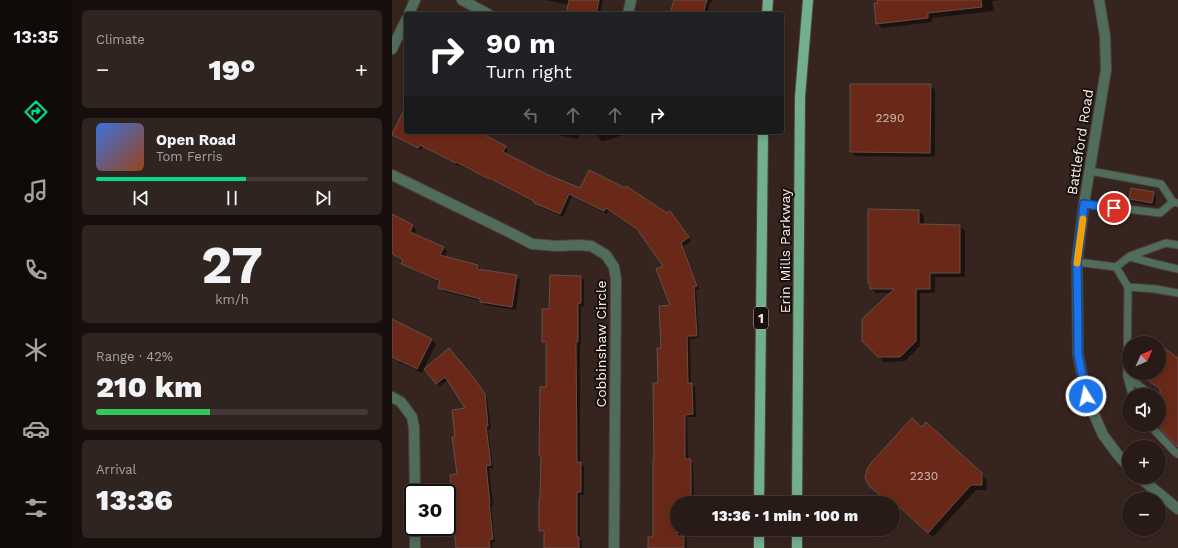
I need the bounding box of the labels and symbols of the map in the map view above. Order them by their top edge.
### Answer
street label: Battleford Road [1064,88,1096,196]
house number: 2290 [876,111,904,125]
street label: Erin Mills Parkway [777,188,793,313]
pin [1097,191,1131,225]
street label: Cobbinshaw Circle [593,281,609,407]
road number: 1 [754,307,768,329]
north arrow [1122,336,1166,380]
position arrow [1065,375,1107,417]
house number: 2230 [910,469,938,483]
speed limit sign: 30 [404,484,456,536]

